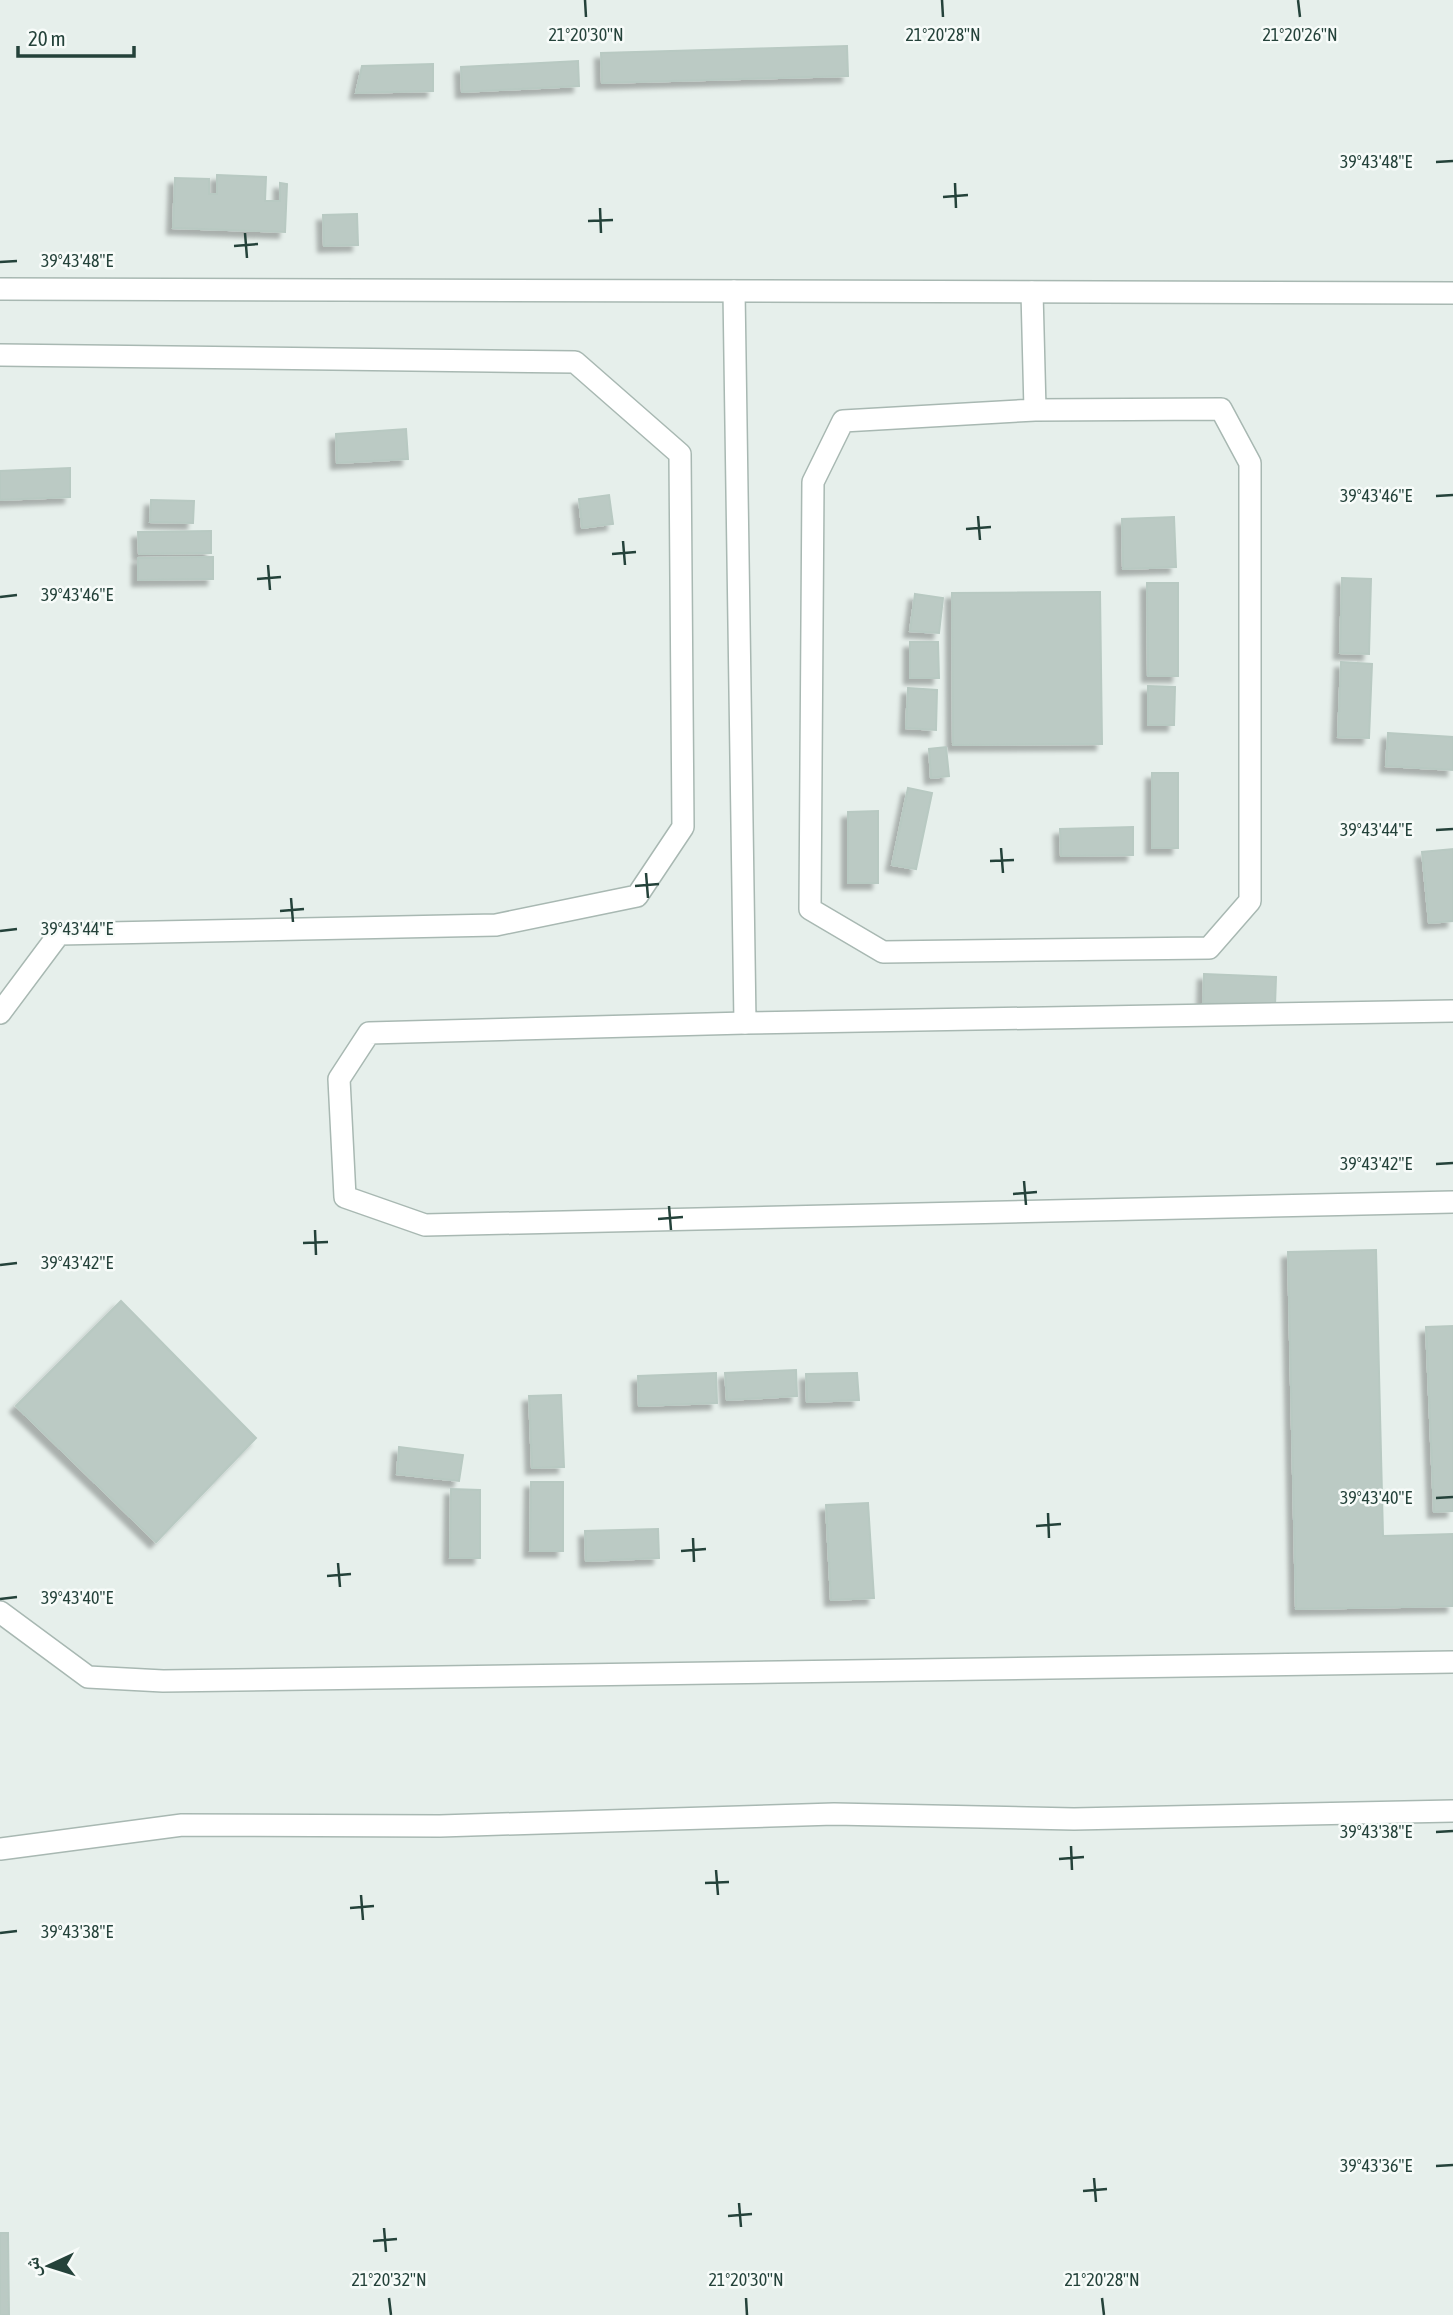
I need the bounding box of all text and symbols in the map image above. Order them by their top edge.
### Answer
scale bar [18,14,133,58]
text: 21°20'30"N [548,24,624,45]
text: 21°20'28"N [905,24,981,45]
text: 21°20'26"N [1262,24,1338,45]
text: 20 m [28,26,66,50]
text: 39°43'48"E [1340,151,1412,172]
text: 39°43'48"E [41,250,113,271]
text: 39°43'46"E [1340,485,1412,506]
text: 39°43'46"E [41,584,113,605]
text: 39°43'44"E [1340,819,1412,840]
text: 39°43'44"E [41,918,113,939]
text: 39°43'42"E [1340,1153,1412,1174]
text: 39°43'42"E [41,1252,113,1273]
text: 39°43'40"E [1340,1487,1412,1508]
text: 39°43'40"E [41,1587,113,1608]
text: 39°43'38"E [1340,1821,1412,1842]
text: 39°43'38"E [41,1921,113,1942]
text: 39°43'36"E [1340,2155,1412,2176]
north arrow [14,2231,84,2301]
text: ش [20,2256,45,2278]
text: 21°20'32"N [351,2269,427,2290]
text: 21°20'30"N [708,2269,784,2290]
text: 21°20'28"N [1064,2269,1140,2290]

